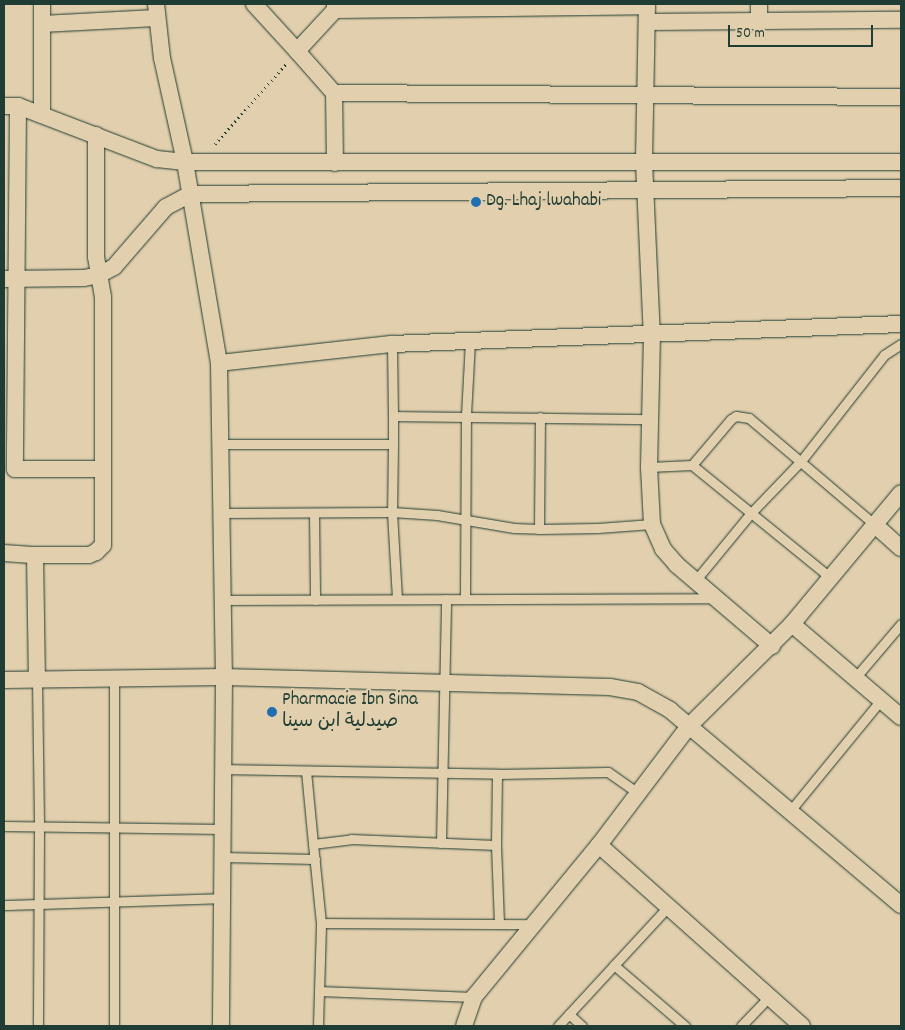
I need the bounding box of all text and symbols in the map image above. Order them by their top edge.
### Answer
scale bar [730,15,875,47]
text: 50 m [736,23,765,45]
place label: Dg. Lhaj lwahabi [486,191,601,213]
marker: Dg. Lhaj lwahabi [470,196,482,208]
place label: Pharmacie Ibn Sina صيدلية ابن سينا [282,690,418,734]
marker: Pharmacie Ibn Sina صيدلية ابن سينا [266,706,278,718]

